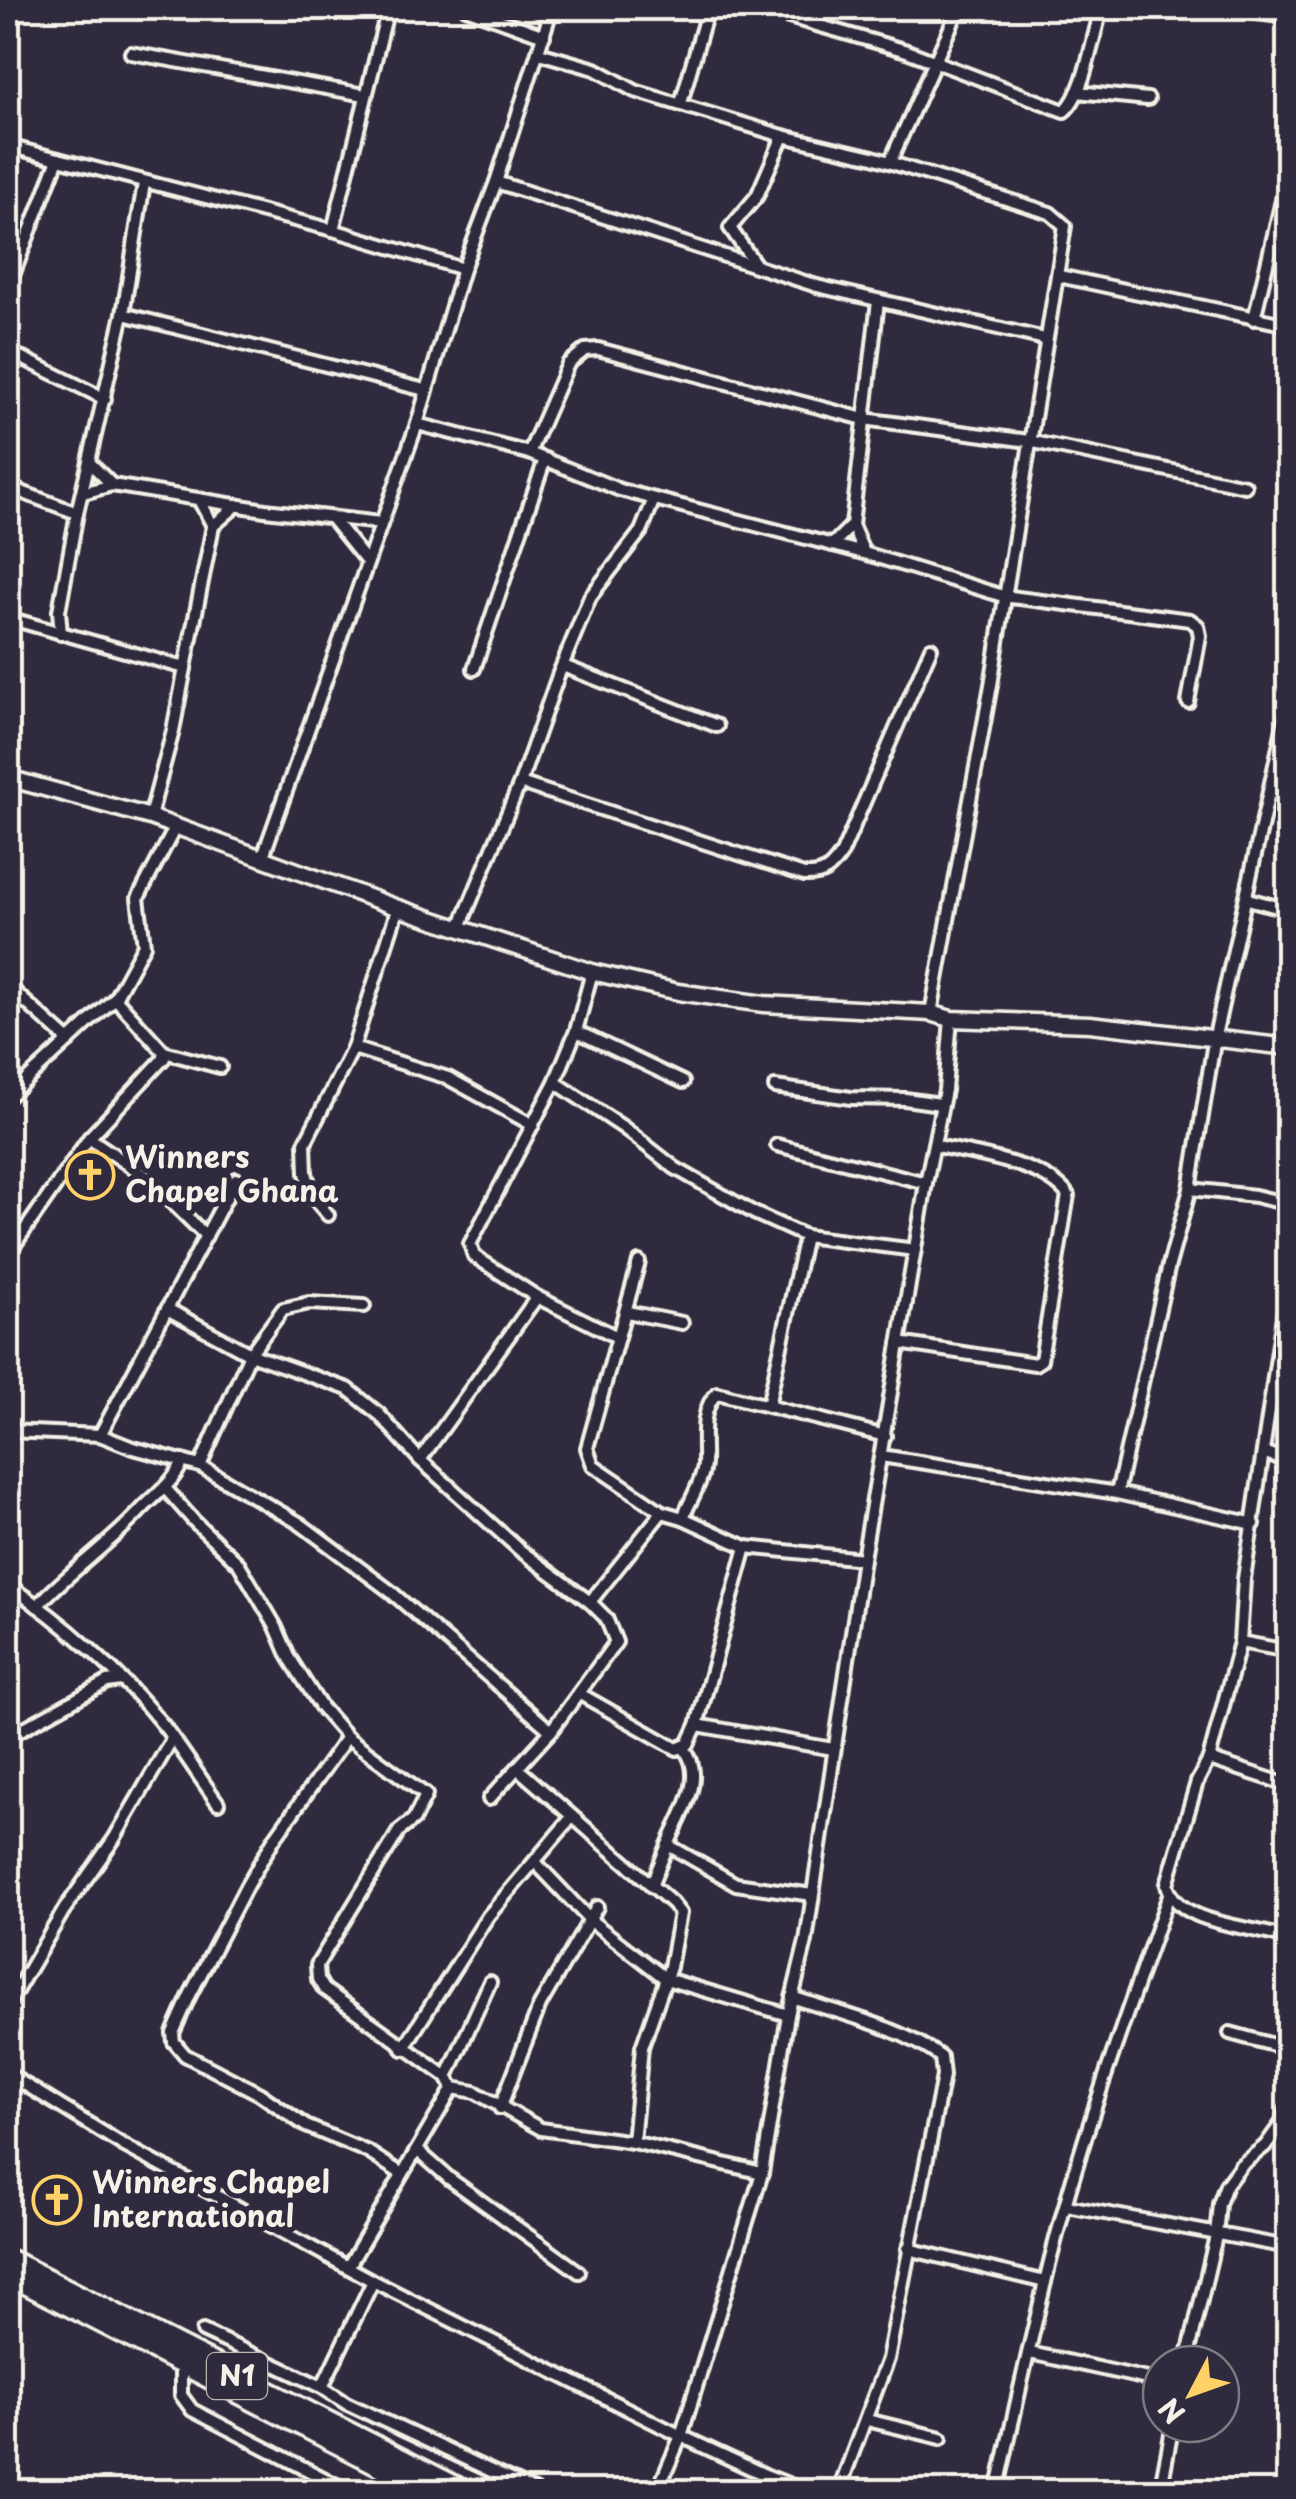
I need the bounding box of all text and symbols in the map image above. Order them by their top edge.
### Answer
place label: Winners Chapel Ghana [125,1133,339,1212]
church icon: Winners Chapel Ghana [64,1149,116,1201]
place label: Winners Chapel International [92,2158,330,2237]
church icon: Winners Chapel International [31,2174,83,2226]
north arrow [1141,2344,1241,2444]
road number: N1 [207,2353,267,2399]
text: N [1147,2389,1195,2434]

